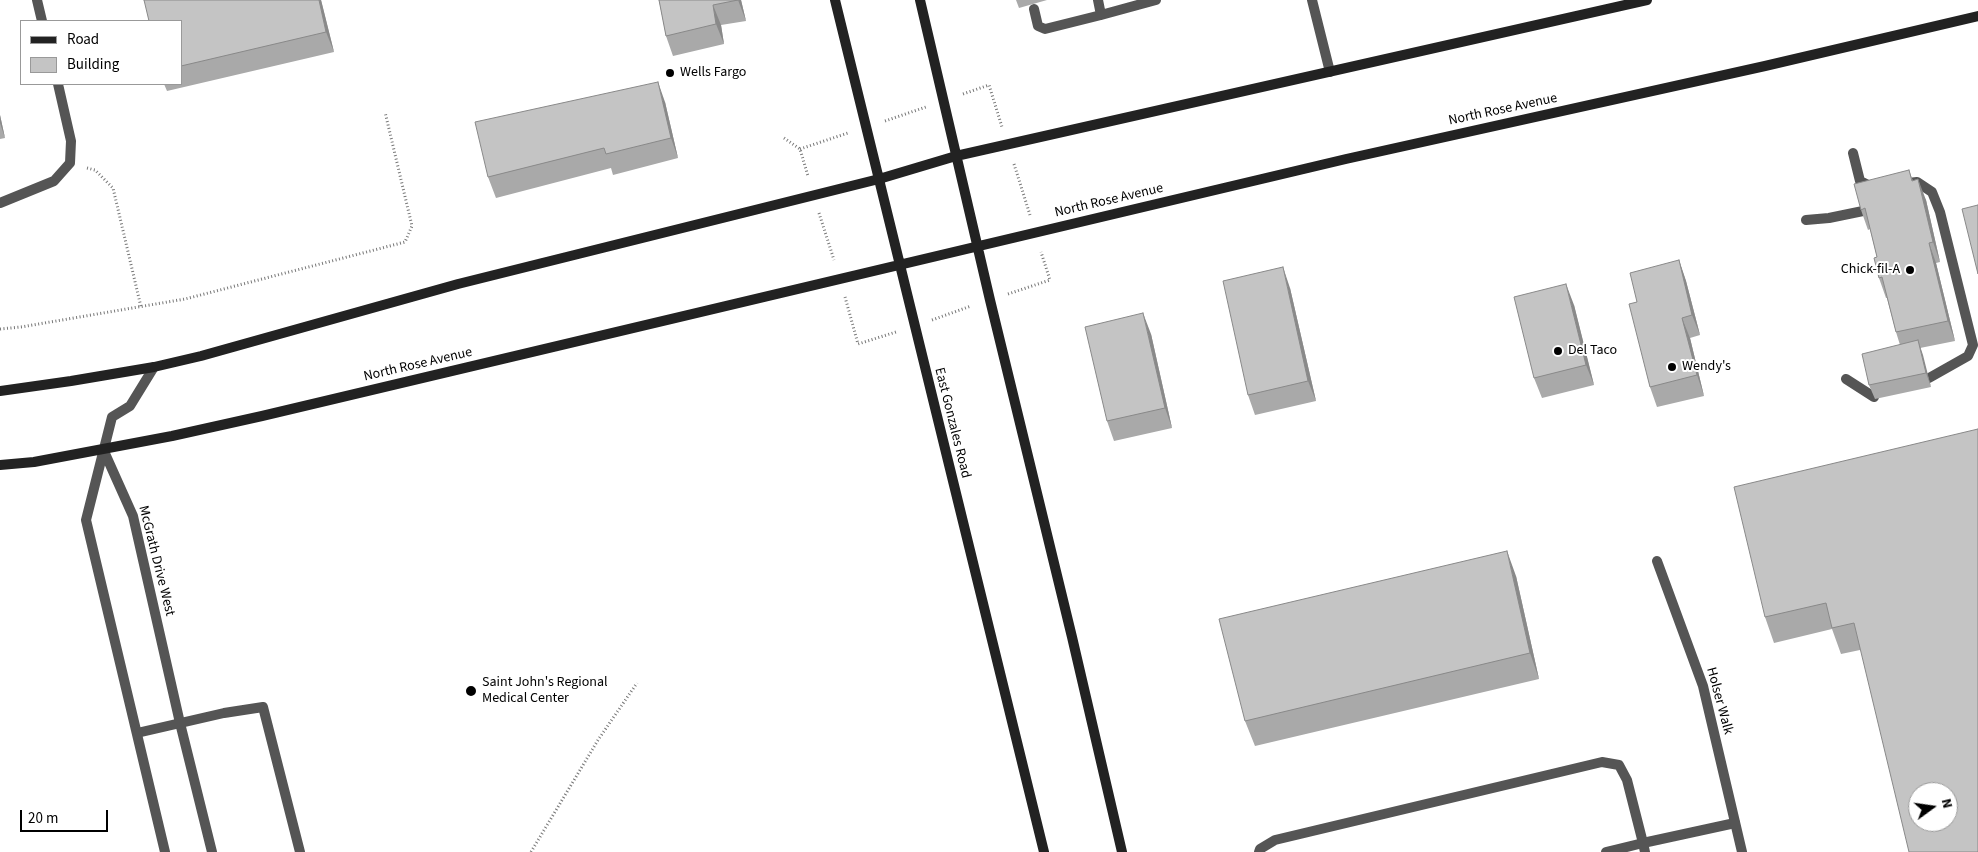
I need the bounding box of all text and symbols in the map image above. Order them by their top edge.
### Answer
legend [20,20,182,85]
text: Road [67,29,99,50]
text: Building [67,54,119,75]
place label: Wells Fargo [680,65,746,81]
marker: Wells Fargo [664,67,676,79]
street label: North Rose Avenue [1447,90,1559,130]
street label: North Rose Avenue [1053,180,1165,222]
place label: Chick-fil-A [1841,262,1900,278]
marker: Chick-fil-A [1904,264,1916,276]
place label: Del Taco [1568,343,1617,359]
street label: North Rose Avenue [362,344,474,386]
marker: Del Taco [1552,345,1564,357]
place label: Wendy's [1682,359,1731,375]
marker: Wendy's [1666,361,1678,373]
street label: East Gonzales Road [930,366,974,480]
street label: McGrath Drive West [134,504,178,618]
street label: Holser Walk [1702,665,1736,737]
place label: Saint John's Regional Medical Center [482,675,608,708]
marker: Saint John's Regional Medical Center [464,684,478,698]
north arrow [1908,782,1958,832]
text: N [1936,797,1957,811]
scale bar [22,800,110,832]
text: 20 m [28,808,58,829]

